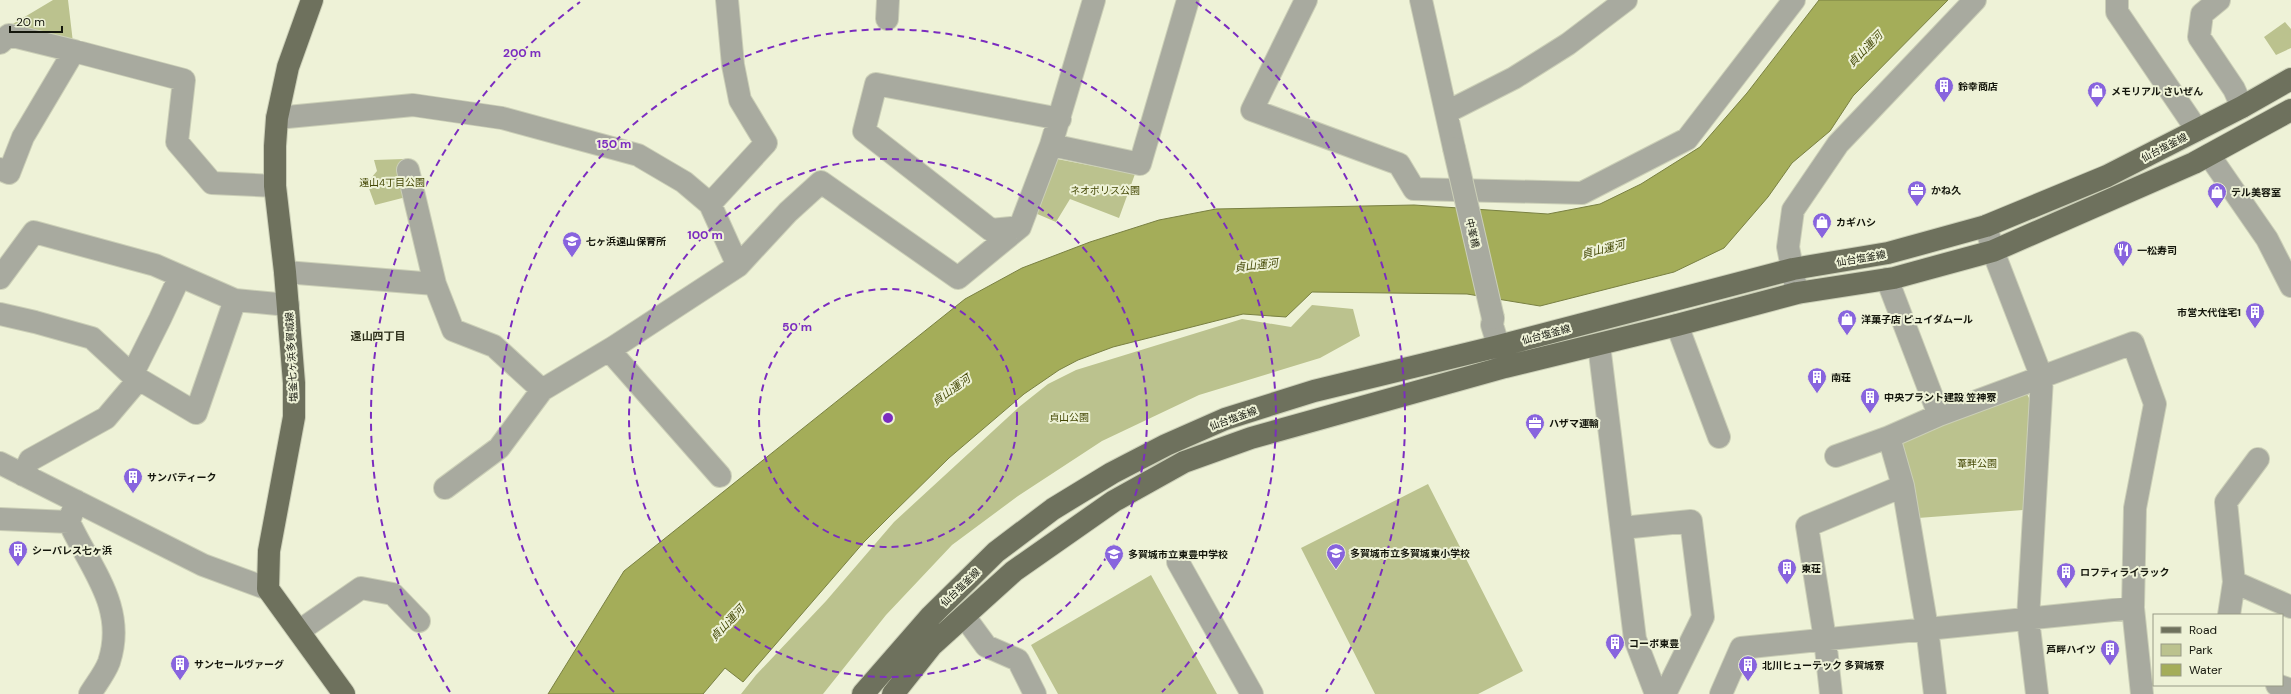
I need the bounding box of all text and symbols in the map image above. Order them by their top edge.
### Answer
scale bar [10,8,62,34]
text: 20 m [16,14,45,30]
water label: 貞山運河 [1845,27,1887,70]
text: 200 m [503,45,541,61]
building icon: 鈴幸商店 [1933,75,1955,103]
place label: 鈴幸商店 [1958,80,1998,93]
shop icon: メモリアル さいぜん [2086,80,2108,108]
place label: メモリアル さいぜん [2111,85,2203,98]
street label: 仙台塩釜線 [2139,130,2189,165]
text: 150 m [597,136,631,152]
park label: 遠山4丁目公園 [359,176,425,189]
office icon: かね久 [1906,179,1928,207]
shop icon: テル美容室 [2206,181,2228,209]
park label: ネオポリス公園 [1070,184,1140,197]
place label: かね久 [1931,184,1961,197]
place label: テル美容室 [2231,186,2281,199]
shop icon: カギハシ [1811,211,1833,239]
place label: カギハシ [1836,216,1876,229]
street label: 中峯橋 [1463,217,1482,249]
text: 100 m [687,227,723,243]
school or university icon: 七ヶ浜遠山保育所 [561,230,583,258]
place label: 七ヶ浜遠山保育所 [586,235,666,248]
water label: 貞山運河 [1580,236,1628,261]
restaurant icon: 一松寿司 [2112,239,2134,267]
place label: 一松寿司 [2137,244,2177,257]
street label: 仙台塩釜線 [1835,248,1887,269]
water label: 貞山運河 [1233,255,1281,275]
building icon: 市営大代住宅1 [2244,301,2266,329]
place label: 市営大代住宅1 [2177,306,2241,319]
shop icon: 洋菓子店 ピュイダムール [1836,308,1858,336]
street label: 塩釜七ヶ浜多賀城線 [283,312,300,402]
place label: 洋菓子店 ピュイダムール [1861,313,1973,326]
text: 50 m [782,319,812,335]
street label: 仙台塩釜線 [1520,322,1572,347]
district label: 遠山四丁目 [351,329,406,343]
building icon: 南荘 [1806,366,1828,394]
water label: 貞山運河 [929,370,975,409]
place label: 南荘 [1831,371,1851,384]
building icon: 中央プラント建設 笠神寮 [1859,386,1881,414]
place label: 中央プラント建設 笠神寮 [1884,391,1996,404]
street label: 仙台塩釜線 [1207,404,1259,433]
centre of rings [881,411,895,425]
park label: 貞山公園 [1049,411,1089,424]
office icon: ハザマ運輸 [1524,412,1546,440]
place label: ハザマ運輸 [1549,417,1599,430]
park label: 葦畔公園 [1957,457,1997,470]
building icon: サンパティーク [122,466,144,494]
place label: サンパティーク [147,471,216,484]
building icon: シーパレス七ヶ浜 [7,539,29,567]
school or university icon: 多賀城市立多賀城東小学校 [1325,542,1347,570]
school or university icon: 多賀城市立東豊中学校 [1103,543,1125,571]
place label: シーパレス七ヶ浜 [32,544,112,557]
place label: 多賀城市立多賀城東小学校 [1350,547,1470,560]
place label: 多賀城市立東豊中学校 [1128,548,1228,561]
building icon: 東荘 [1776,557,1798,585]
building icon: ロフティライラック [2055,561,2077,589]
place label: 東荘 [1801,562,1821,575]
street label: 仙台塩釜線 [938,565,983,609]
place label: ロフティライラック [2080,566,2169,579]
water label: 貞山運河 [707,601,748,644]
legend [2153,614,2283,686]
text: Road [2189,622,2217,638]
building icon: コーポ東豊 [1604,632,1626,660]
place label: コーポ東豊 [1629,637,1679,650]
building icon: 芦畔ハイツ [2099,638,2121,666]
text: Park [2189,642,2213,658]
place label: 芦畔ハイツ [2046,643,2096,656]
building icon: サンセールヴァーグ [169,653,191,681]
building icon: 北川ヒューテック 多賀城寮 [1737,654,1759,682]
place label: サンセールヴァーグ [194,658,284,671]
place label: 北川ヒューテック 多賀城寮 [1762,659,1884,672]
text: Water [2189,662,2223,678]

